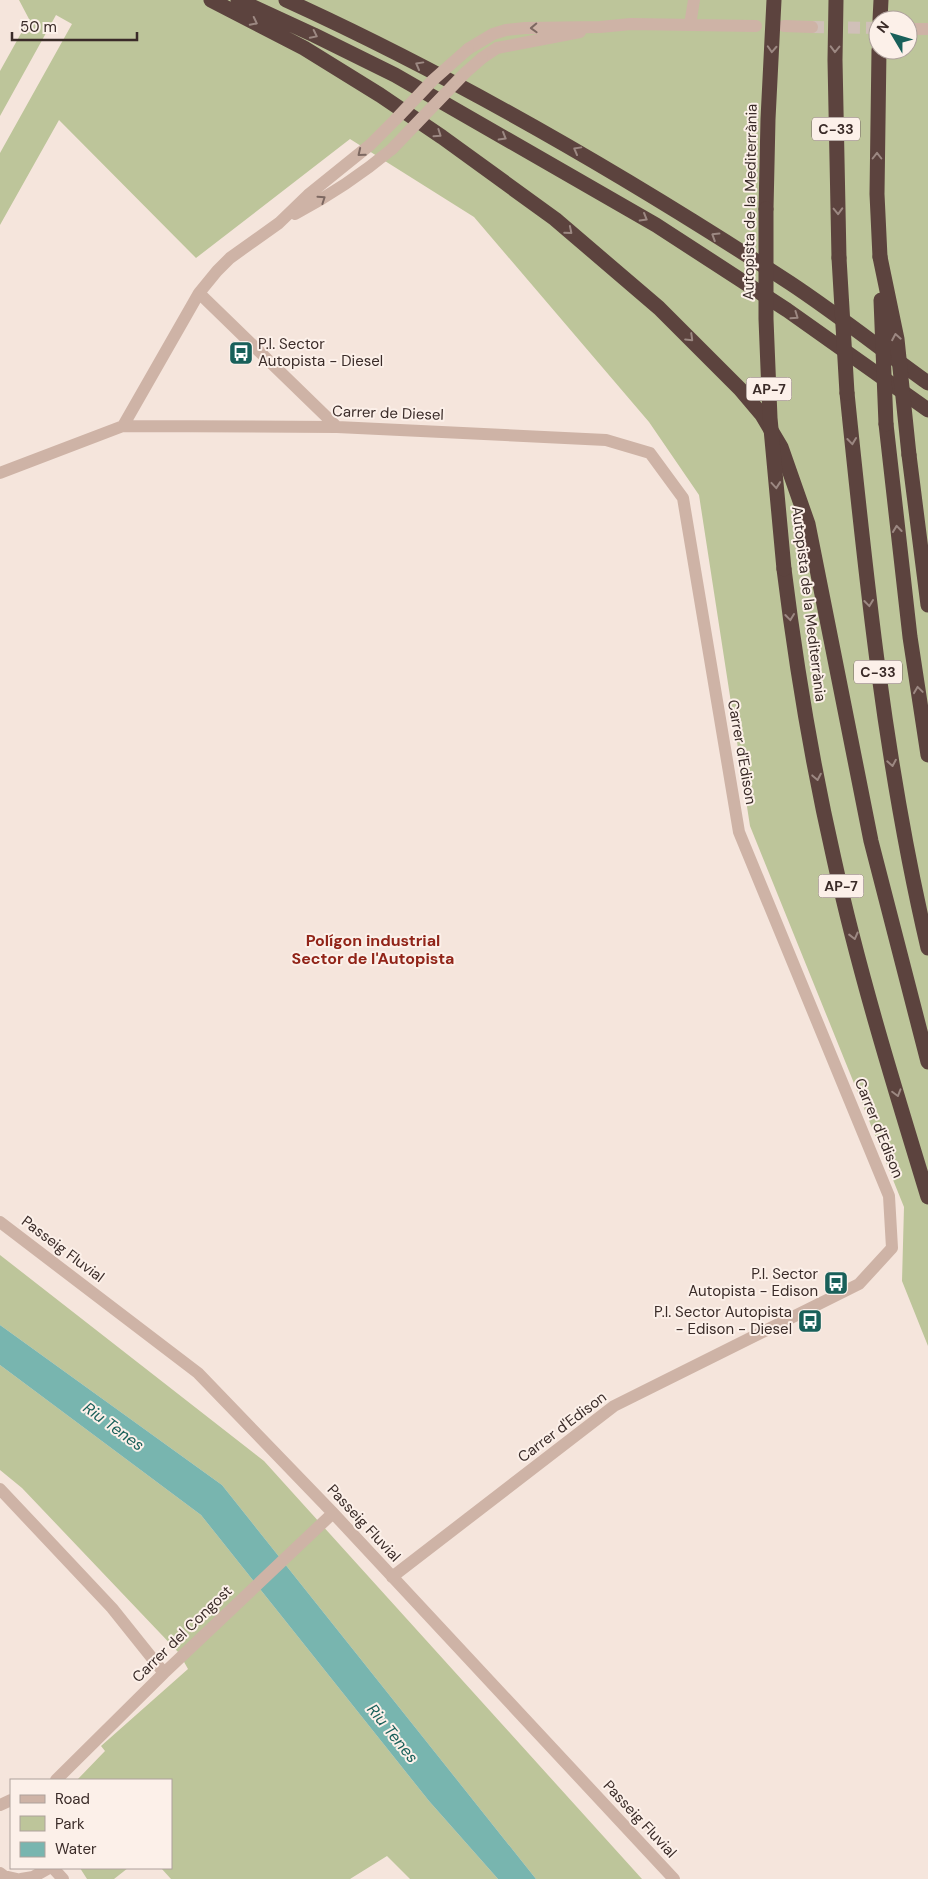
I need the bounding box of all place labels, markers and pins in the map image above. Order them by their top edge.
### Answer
place label: P.I. Sector Autopista - Diesel [258,334,383,371]
bus stop icon: P.I. Sector Autopista - Diesel [228,340,254,366]
place label: P.I. Sector Autopista - Edison [688,1264,818,1301]
bus stop icon: P.I. Sector Autopista - Edison [823,1270,849,1296]
place label: P.I. Sector Autopista - Edison - Diesel [654,1302,792,1339]
bus stop icon: P.I. Sector Autopista - Edison - Diesel [797,1308,823,1334]

